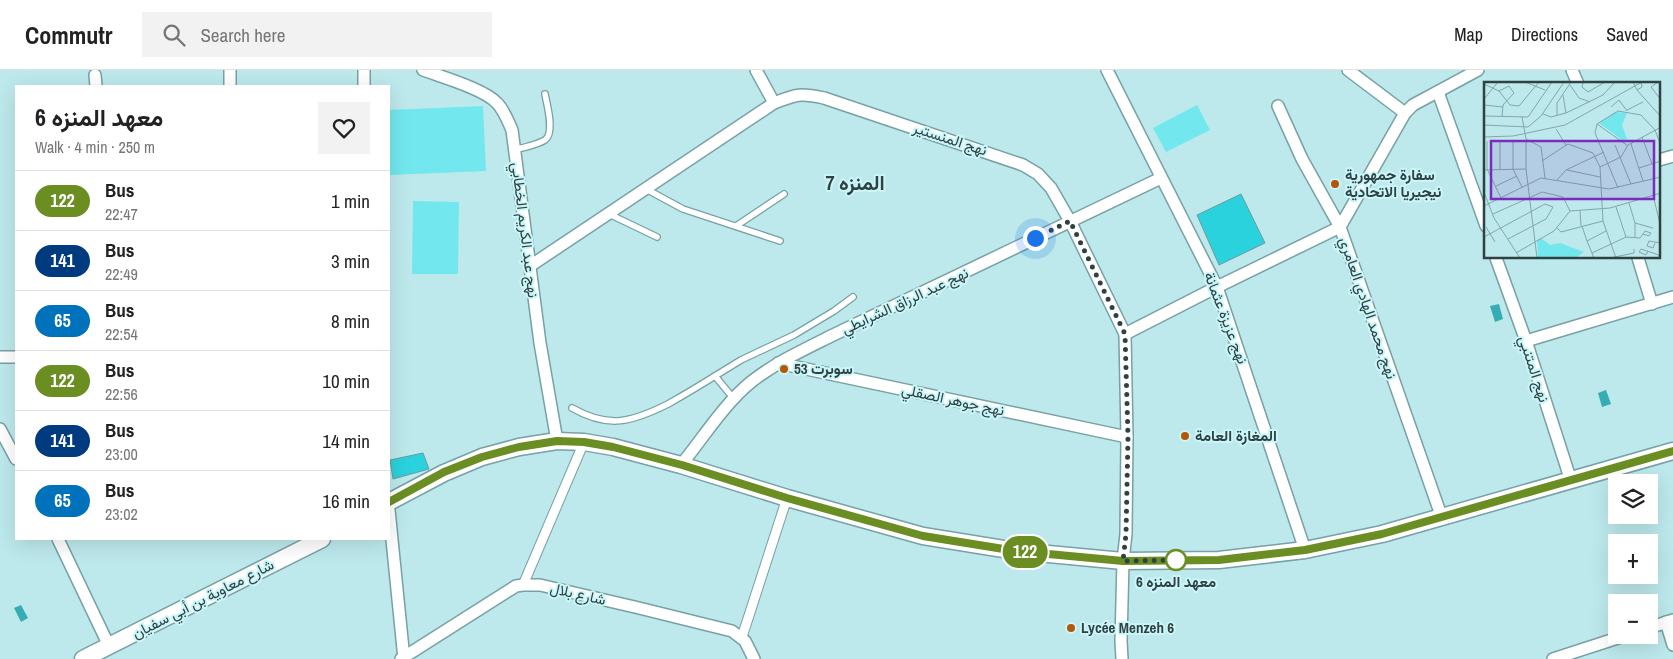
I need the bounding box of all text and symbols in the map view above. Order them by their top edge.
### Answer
search box [142,12,492,57]
text: Commutr [25,19,112,51]
icon: search [160,21,188,49]
text: Search here [200,22,285,48]
text: Map [1454,22,1483,47]
text: Directions [1511,22,1578,47]
text: Saved [1606,22,1648,47]
inset map [1484,82,1660,259]
text: معهد المنزه 6 [35,101,163,133]
button: heart [318,102,370,154]
street label: نهج المنستير [909,116,990,161]
text: Walk · 4 min · 250 m [35,136,155,158]
street label: نهج عبد الكريم الخطابي [504,161,544,299]
place label: سفارة جمهورية نيجيريا الاتحادية [1345,164,1441,202]
district label: المنزه 7 [825,169,885,196]
text: Bus [105,177,134,203]
marker: سفارة جمهورية نيجيريا الاتحادية [1329,178,1341,190]
text: 122 [50,188,75,213]
text: 1 min [331,188,370,214]
text: 22:47 [105,203,138,225]
your location [1023,226,1048,251]
street label: نهج محمد الهادي العامري [1331,234,1403,383]
text: Bus [105,237,134,263]
text: 141 [50,248,75,273]
text: 3 min [331,248,370,274]
street label: نهج عبد الرزاق الشرايطي [838,262,973,342]
text: 22:49 [105,263,138,285]
street label: نهج عزيزة عثمانة [1198,269,1254,367]
text: Bus [105,297,134,323]
text: 65 [54,308,71,333]
text: 8 min [331,308,370,334]
text: 22:54 [105,323,138,345]
street label: نهج المتنبي [1511,333,1555,406]
text: Bus [105,357,134,383]
place label: سوبرت 53 [794,358,853,379]
marker: سوبرت 53 [778,363,790,375]
text: 122 [50,368,75,393]
text: 10 min [322,368,370,394]
street label: نهج جوهر الصقلي [899,378,1006,424]
text: 22:56 [105,383,138,405]
text: Bus [105,417,134,443]
place label: المغازة العامة [1195,425,1277,446]
text: 141 [50,428,75,453]
text: 14 min [322,428,370,454]
marker: المغازة العامة [1179,430,1191,442]
text: 23:00 [105,443,138,465]
map controls [1608,474,1658,644]
button: layers [1608,474,1658,524]
text: Bus [105,477,134,503]
text: 65 [54,488,71,513]
text: 16 min [322,488,370,514]
text: 23:02 [105,503,138,525]
button: + [1608,534,1658,584]
line badge: 122 [996,536,1054,568]
text: 122 [1013,539,1037,564]
marker: معهد المنزه 6 [1165,549,1187,571]
street label: شارع معاوية بن أبي سفيان [128,554,279,646]
place label: معهد المنزه 6 [1136,571,1216,592]
street label: شارع بلال [548,577,608,611]
button: − [1608,594,1658,644]
place label: Lycée Menzeh 6 [1081,617,1174,638]
marker: Lycée Menzeh 6 [1065,622,1077,634]

